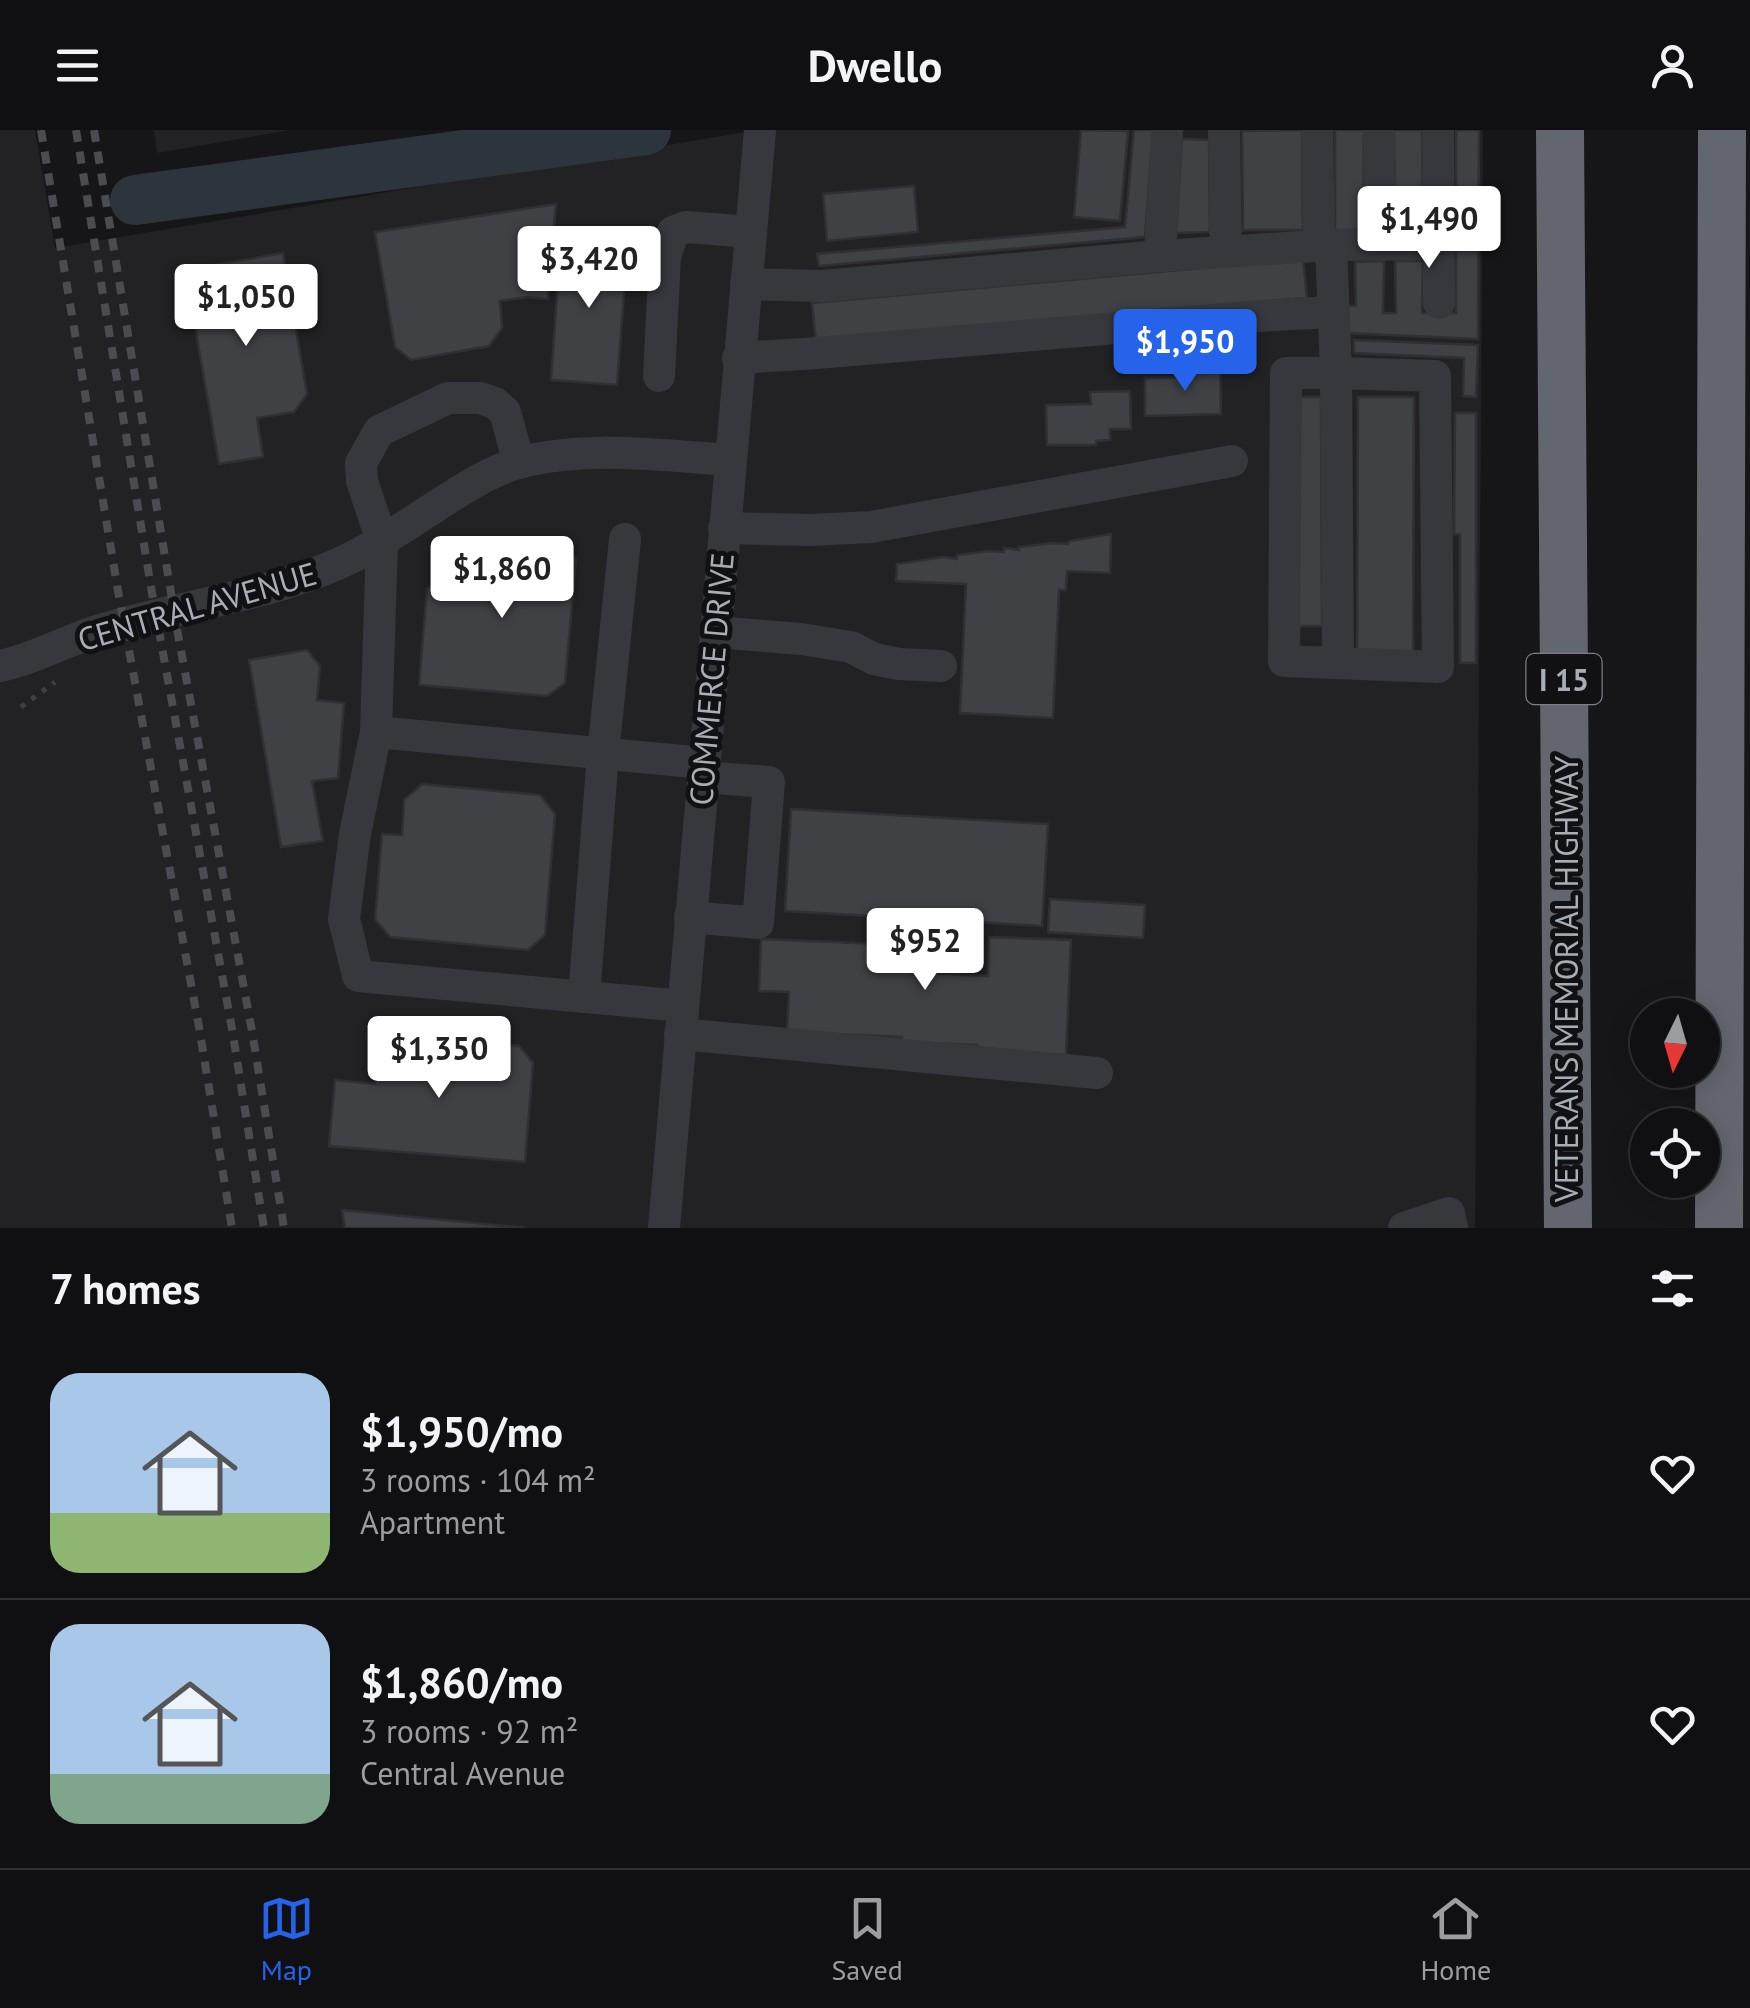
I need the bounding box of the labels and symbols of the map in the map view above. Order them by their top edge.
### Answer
pin: $1,490 [1348,186,1510,271]
pin: $3,420 [508,226,670,311]
pin: $1,050 [165,264,327,349]
pin: $1,950 [1104,309,1266,394]
pin: $1,860 [421,536,583,621]
street label: COMMERCE DRIVE [679,551,743,807]
street label: CENTRAL AVENUE [73,552,321,660]
road number: I 15 [1526,654,1602,704]
street label: VETERANS MEMORIAL HIGHWAY [1545,756,1587,1203]
pin: $952 [866,908,984,993]
north arrow [1630,998,1720,1088]
pin: $1,350 [358,1016,520,1101]

